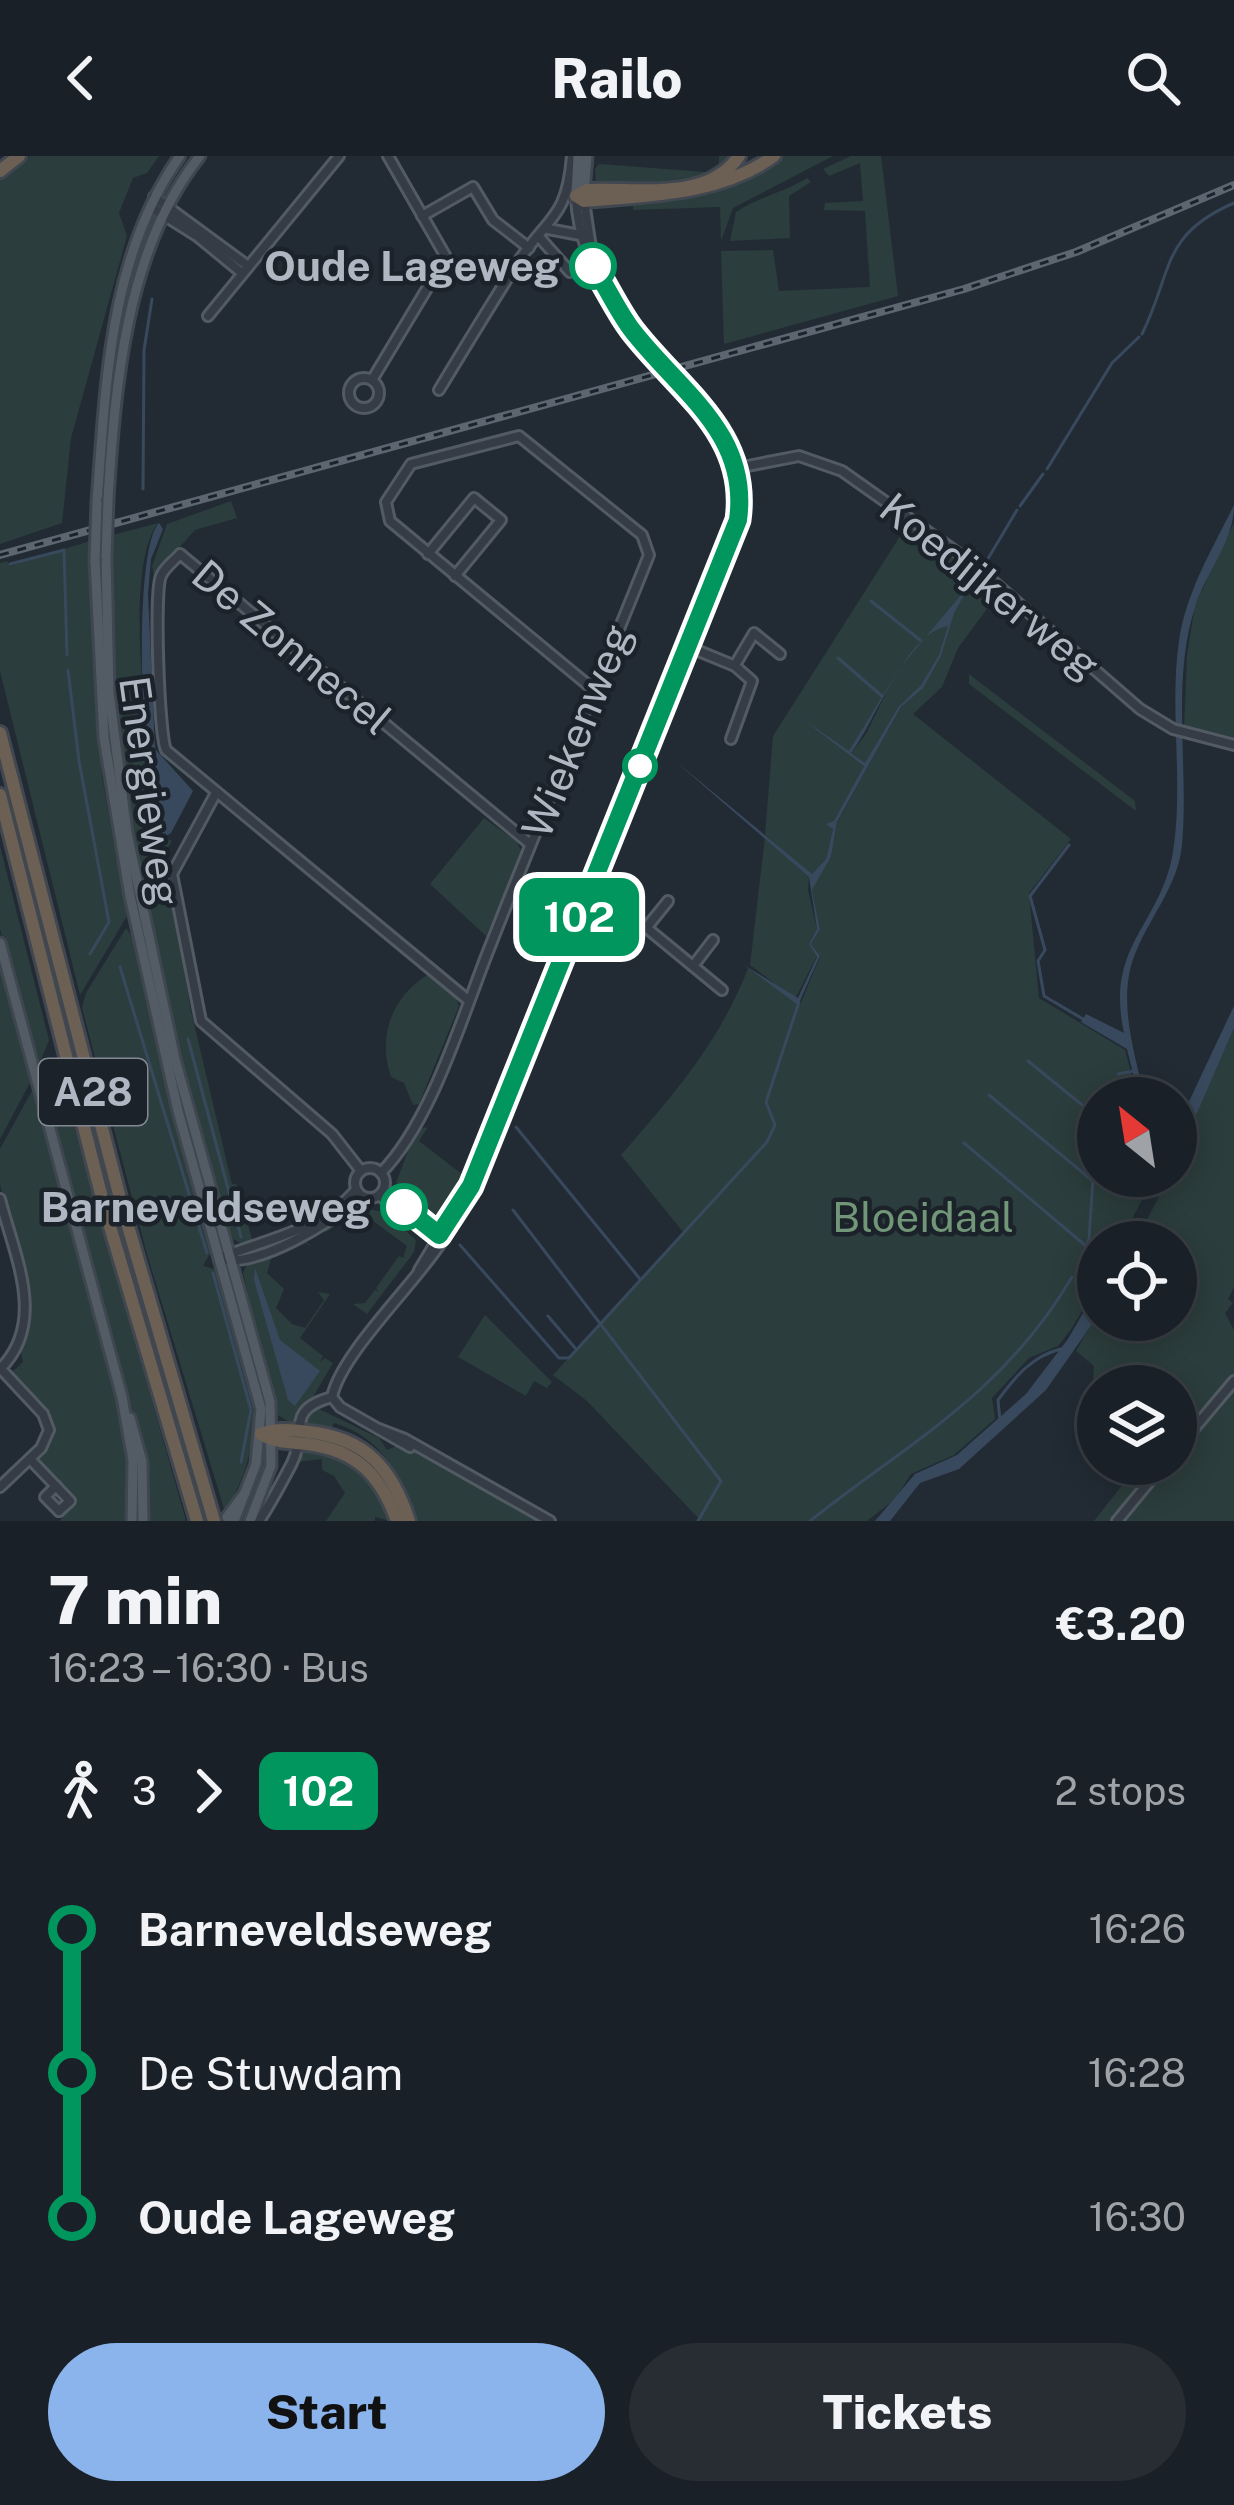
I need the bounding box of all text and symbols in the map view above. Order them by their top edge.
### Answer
icon: back [48,45,114,111]
icon: search [1120,45,1186,111]
text: Railo [551,47,683,110]
place label: Oude Lageweg [264,241,560,290]
marker: Oude Lageweg [571,244,615,288]
street label: Koedijkerweg [871,482,1110,689]
street label: De Zonnecel [183,549,402,744]
street label: Wiekenweg [511,617,642,845]
street label: Energieweg [110,673,191,909]
unlabelled marker [624,750,656,782]
line badge: 102 [510,878,648,956]
text: 102 [543,892,615,941]
road number: A28 [39,1059,147,1125]
north arrow [1077,1077,1197,1197]
map controls [1077,1077,1197,1485]
place label: Barneveldseweg [41,1182,371,1231]
marker: Barneveldseweg [382,1185,426,1229]
park label: Bloeidaal [832,1192,1014,1241]
button: locate [1077,1221,1197,1341]
button: layers [1077,1365,1197,1485]
text: 7 min [48,1561,222,1639]
text: €3.20 [1056,1597,1186,1650]
text: 16:23 – 16:30 · Bus [48,1645,369,1691]
icon: walk [48,1758,114,1824]
icon: forward [175,1758,241,1824]
text: 102 [283,1766,354,1815]
text: 3 [132,1768,157,1814]
text: 2 stops [1054,1768,1186,1814]
text: Barneveldseweg [138,1903,492,1956]
text: 16:26 [1089,1906,1186,1952]
text: De Stuwdam [138,2047,403,2100]
text: 16:28 [1088,2050,1186,2096]
text: Oude Lageweg [138,2191,455,2244]
text: 16:30 [1089,2194,1186,2240]
button: Start [48,2343,605,2481]
button: Tickets [629,2343,1186,2481]

